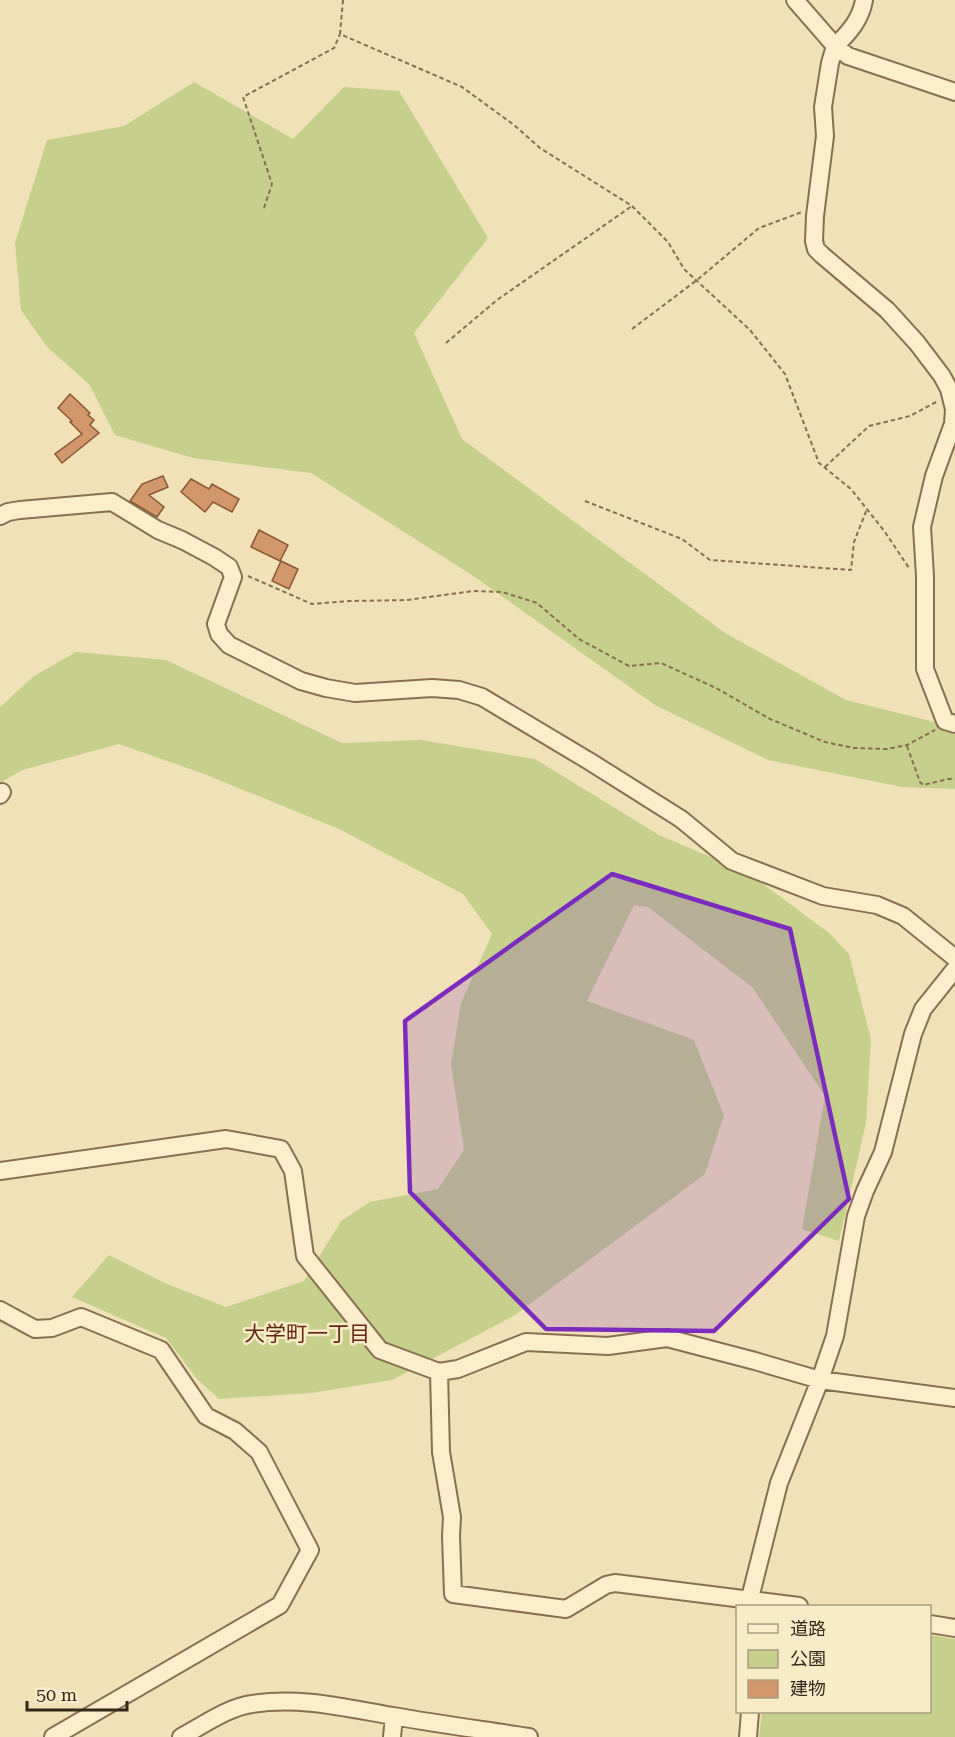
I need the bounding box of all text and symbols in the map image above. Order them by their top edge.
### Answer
district label: 大学町一丁目 [244,1322,370,1346]
legend [736,1605,931,1713]
text: 道路 [790,1618,826,1639]
text: 公園 [790,1648,826,1669]
scale bar [27,1674,128,1712]
text: 建物 [790,1678,826,1699]
text: 50 m [36,1684,77,1705]

